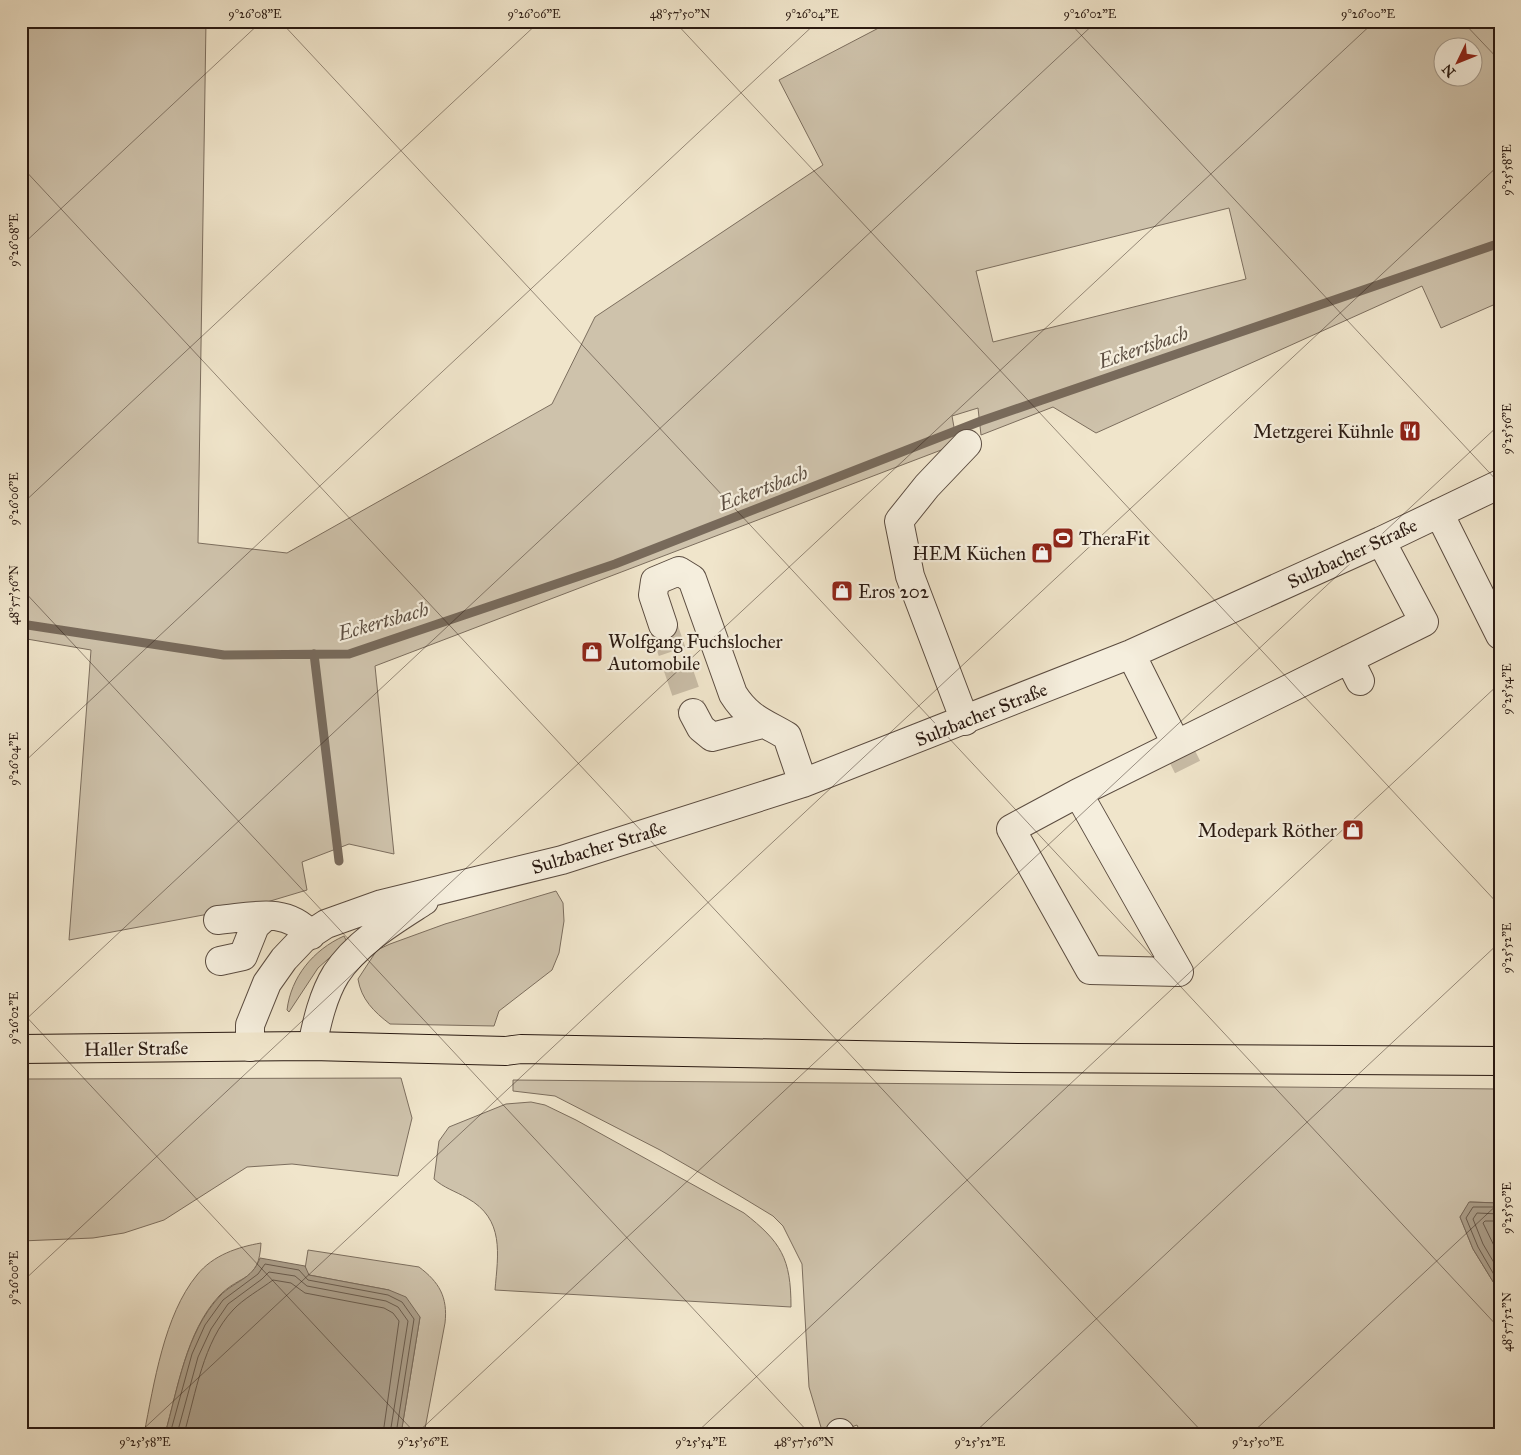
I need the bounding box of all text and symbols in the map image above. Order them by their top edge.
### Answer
text: 9°26'08"E [228,7,282,21]
text: 9°26'06"E [507,7,561,21]
text: 48°57'50"N [650,7,710,21]
text: 9°26'04"E [785,7,839,21]
text: 9°26'02"E [1064,7,1117,21]
text: 9°26'00"E [1341,7,1395,21]
north arrow [1434,38,1484,88]
text: N [1439,60,1459,81]
text: 9°25'58"E [1500,144,1514,196]
text: 9°26'08"E [7,213,21,267]
water label: Eckertsbach [1094,320,1191,374]
text: 9°25'56"E [1500,403,1514,455]
restaurant icon: Metzgerei Kühnle [1398,419,1422,443]
place label: Metzgerei Kühnle [1253,420,1394,444]
water label: Eckertsbach [714,460,811,516]
text: 9°26'06"E [7,472,21,526]
street label: Sulzbacher Straße [1284,513,1421,594]
sports icon: TheraFit [1051,526,1075,550]
place label: TheraFit [1079,527,1150,550]
shop icon: HEM Küchen [1030,541,1054,565]
place label: HEM Küchen [912,542,1026,565]
text: 48°57'56"N [7,565,21,625]
shop icon: Eros 202 [830,579,854,603]
place label: Eros 202 [858,580,930,603]
water label: Eckertsbach [334,597,432,646]
place label: Wolfgang Fuchslocher Automobile [607,630,784,675]
shop icon: Wolfgang Fuchslocher Automobile [580,640,604,664]
text: 9°25'54"E [1500,663,1514,715]
street label: Sulzbacher Straße [912,677,1051,751]
text: 9°26'04"E [7,732,21,786]
street label: Sulzbacher Straße [529,816,670,879]
shop icon: Modepark Röther [1341,818,1365,842]
place label: Modepark Röther [1198,819,1338,842]
text: 9°25'52"E [1500,922,1514,973]
text: 9°26'02"E [7,991,21,1044]
street label: Haller Straße [84,1036,188,1061]
text: 9°25'50"E [1500,1182,1514,1234]
text: 9°26'00"E [7,1251,21,1305]
text: 48°57'52"N [1500,1292,1514,1352]
text: 9°25'58"E [119,1435,171,1449]
text: 9°25'56"E [397,1435,449,1449]
text: 9°25'54"E [675,1435,727,1449]
text: 48°57'56"N [774,1435,834,1449]
text: 9°25'52"E [955,1435,1006,1449]
text: 9°25'50"E [1232,1435,1284,1449]

